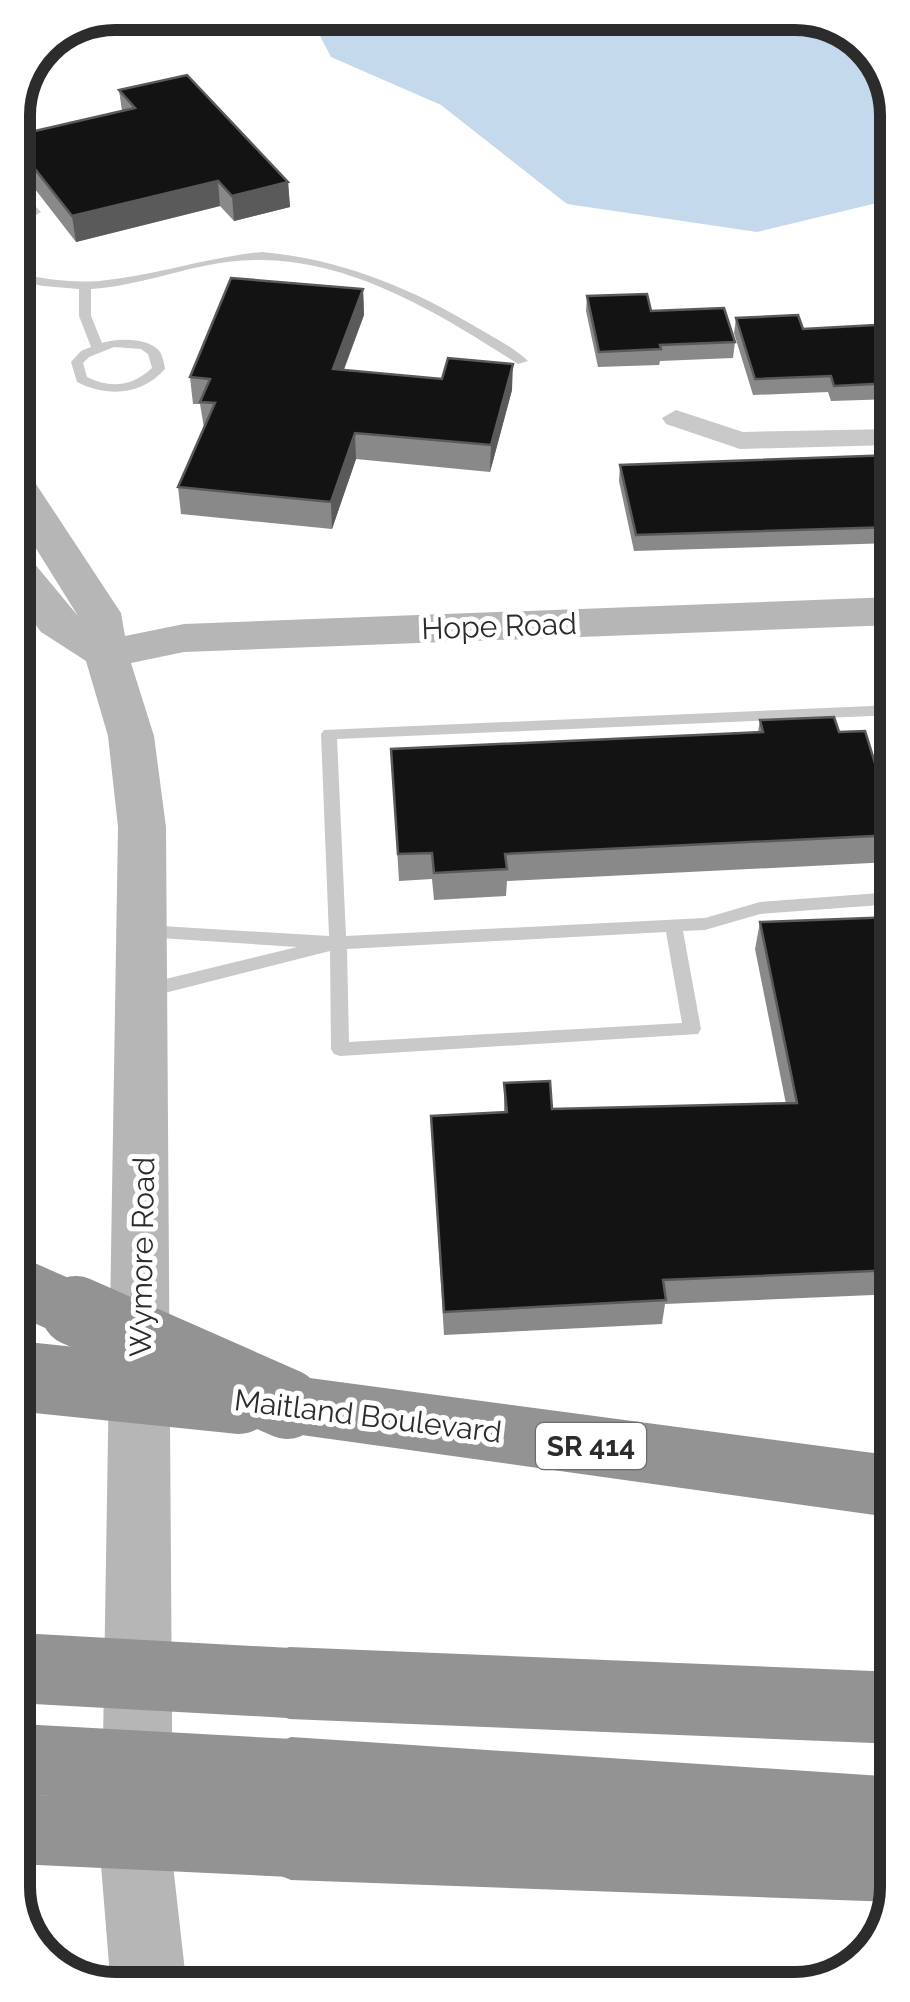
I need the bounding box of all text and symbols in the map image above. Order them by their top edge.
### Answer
street label: Hope Road [421,606,577,646]
street label: Wymore Road [123,1157,161,1357]
street label: Maitland Boulevard [232,1382,504,1450]
road number: SR 414 [536,1423,646,1469]

